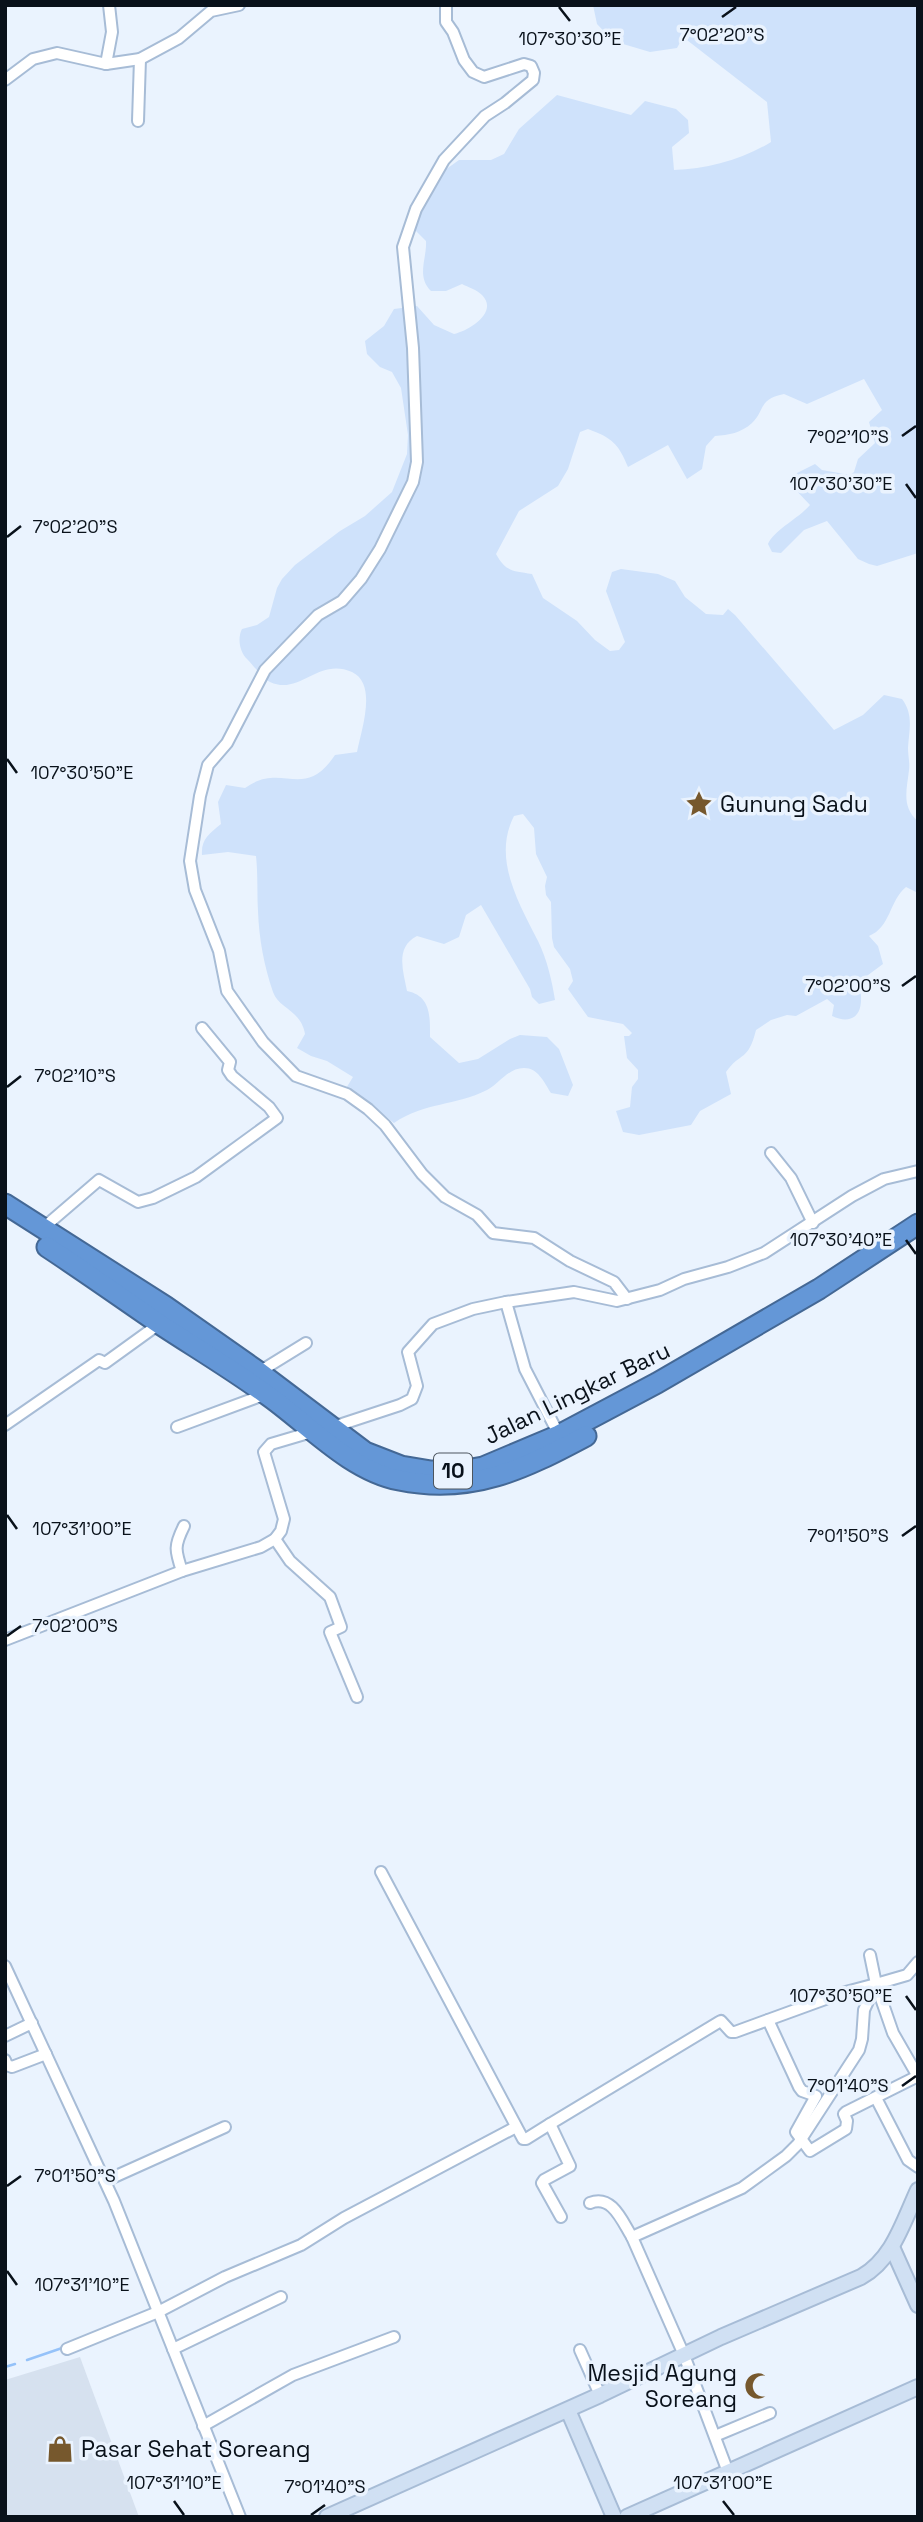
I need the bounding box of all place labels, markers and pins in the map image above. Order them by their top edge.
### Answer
place icon: Gunung Sadu [684,789,714,819]
place label: Gunung Sadu [720,789,868,819]
place label: Mesjid Agung Soreang [587,2358,737,2414]
mosque icon: Mesjid Agung Soreang [743,2371,773,2401]
shop icon: Pasar Sehat Soreang [45,2434,75,2464]
place label: Pasar Sehat Soreang [81,2434,311,2464]

